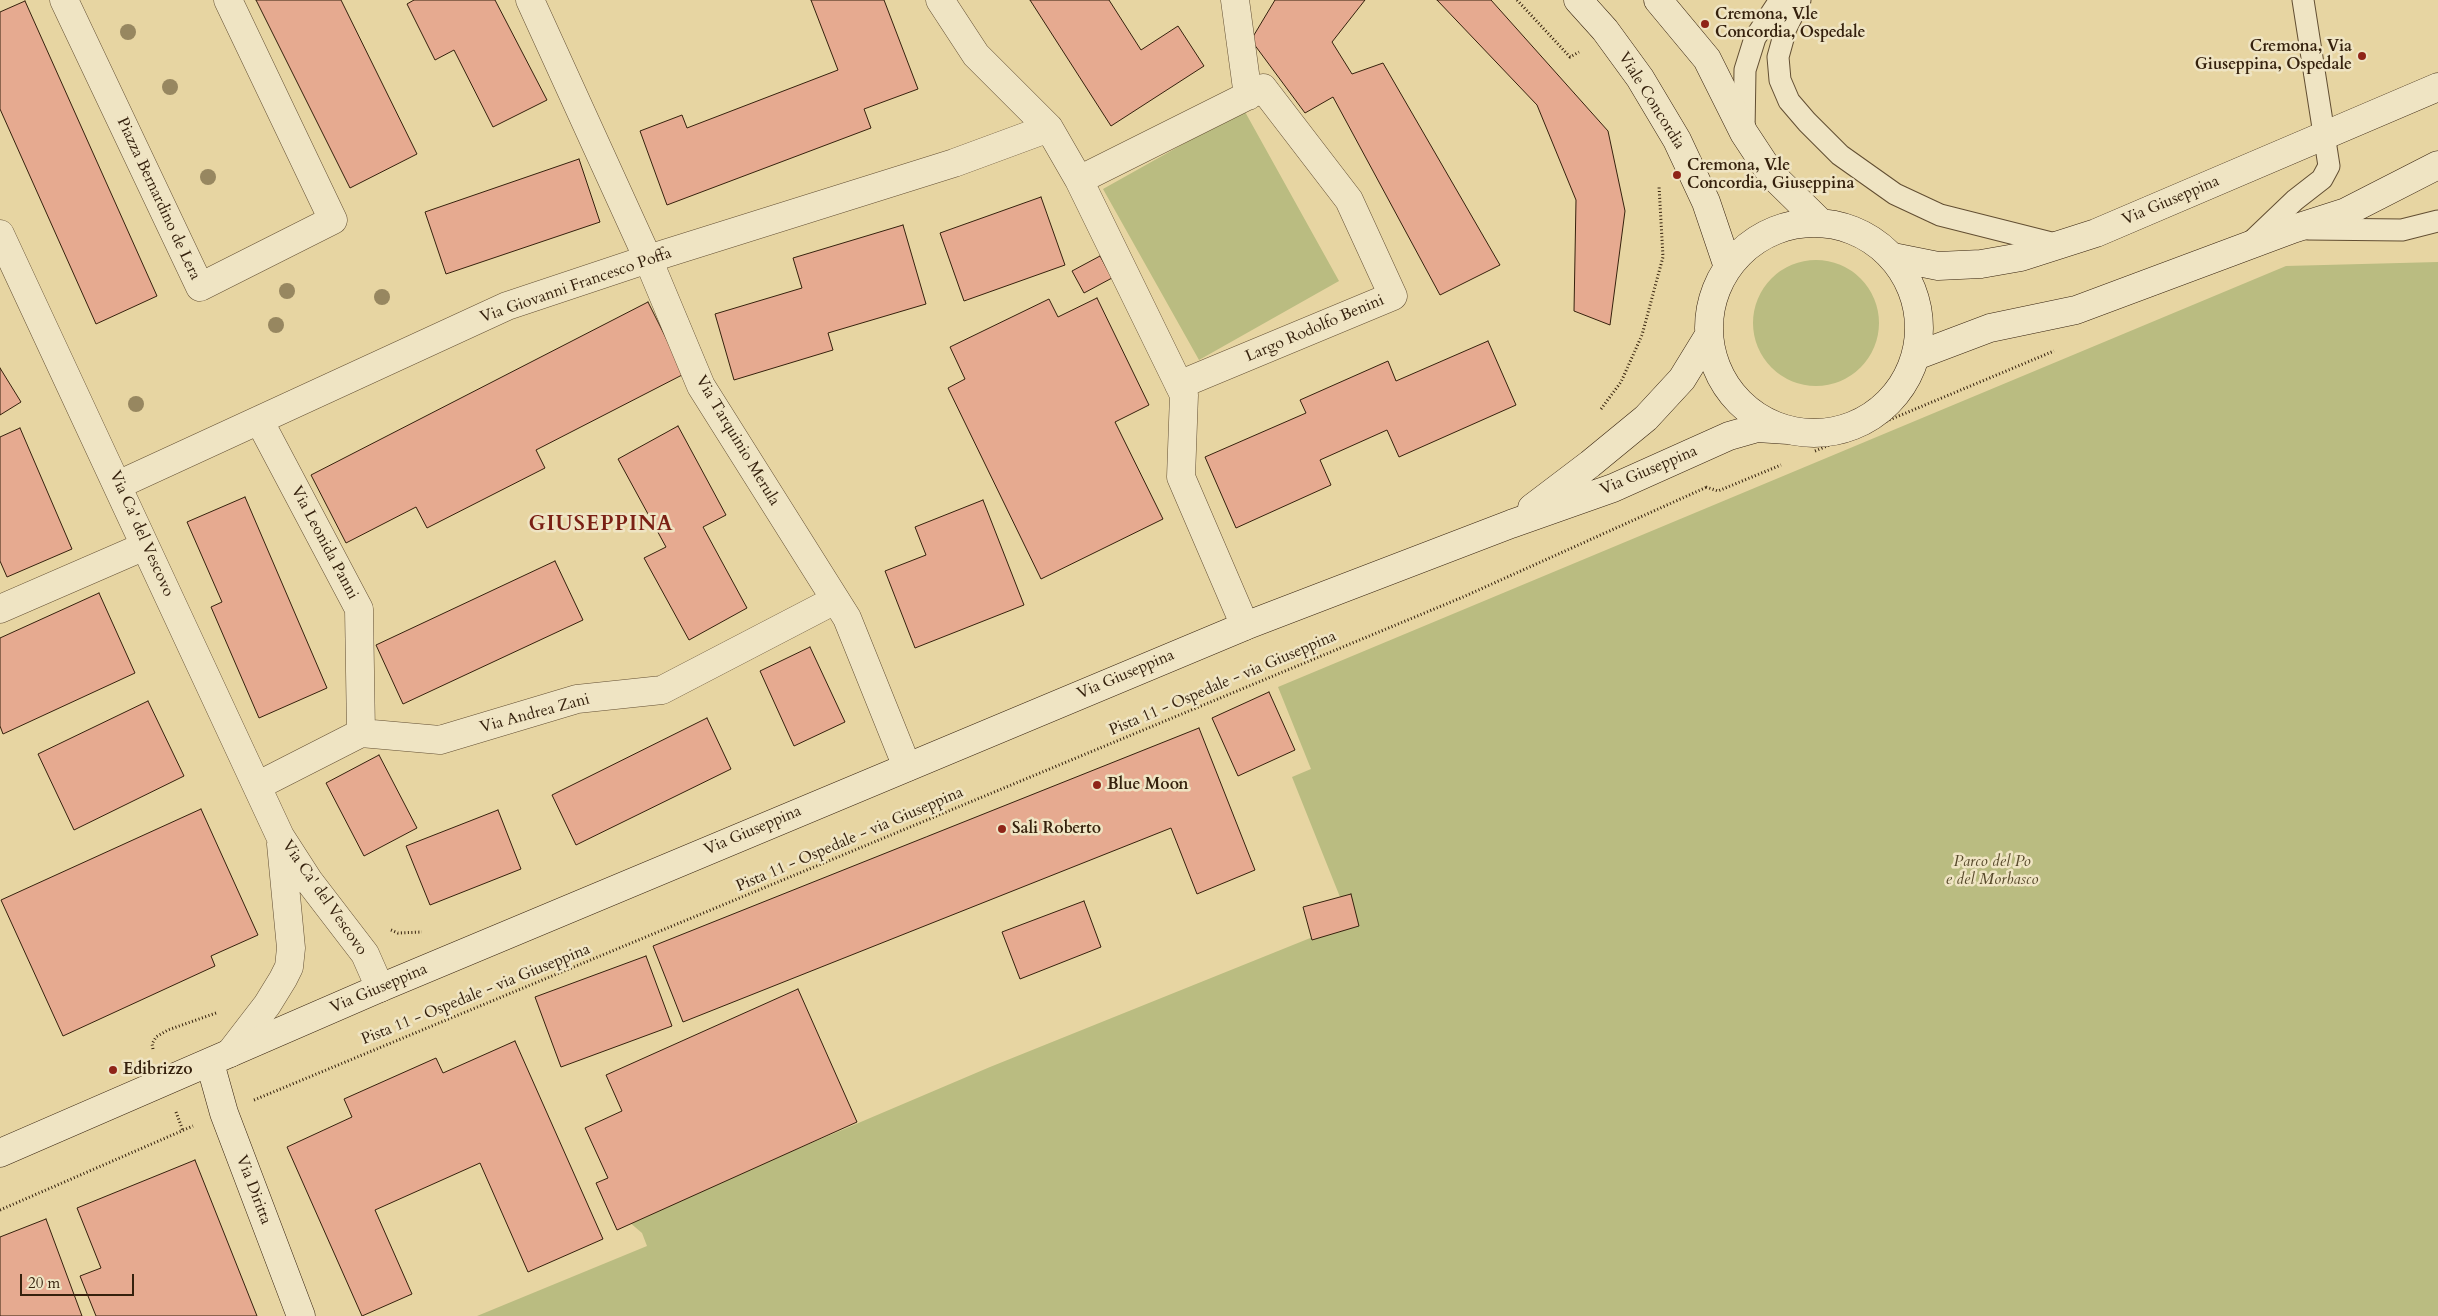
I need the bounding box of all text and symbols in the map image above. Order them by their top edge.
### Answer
place label: Cremona, V.le Concordia, Ospedale [1715,5,1866,43]
marker: Cremona, V.le Concordia, Ospedale [1699,18,1711,30]
place label: Cremona, Via Giuseppina, Ospedale [2195,37,2352,75]
street label: Viale Concordia [1614,49,1688,153]
marker: Cremona, Via Giuseppina, Ospedale [2356,50,2368,62]
street label: Piazza Bernardino de Lera [112,115,204,283]
place label: Cremona, V.le Concordia, Giuseppina [1687,156,1854,194]
marker: Cremona, V.le Concordia, Giuseppina [1671,169,1683,181]
street label: Via Giuseppina [2120,172,2222,230]
street label: Via Giovanni Francesco Poffa [478,244,674,328]
street label: Largo Rodolfo Benini [1243,291,1387,367]
street label: Via Tarquinio Merula [691,373,783,509]
street label: Via Giuseppina [1598,442,1700,500]
street label: Via Ca' del Vescovo [105,468,177,600]
street label: Via Leonida Panni [286,483,362,603]
district label: GIUSEPPINA [527,512,675,538]
street label: Pista 11 - Ospedale - via Giuseppina [1106,627,1340,741]
street label: Via Giuseppina [1075,646,1177,704]
street label: Via Andrea Zani [478,690,592,738]
place label: Blue Moon [1107,775,1189,795]
marker: Blue Moon [1091,779,1103,791]
street label: Pista 11 - Ospedale - via Giuseppina [733,783,967,897]
street label: Via Giuseppina [702,802,804,860]
place label: Sali Roberto [1012,819,1101,839]
marker: Sali Roberto [996,823,1008,835]
street label: Via Ca' del Vescovo [277,837,371,959]
park label: Parco del Po e del Morbasco [1946,852,2038,890]
street label: Pista 11 - Ospedale - via Giuseppina [359,940,593,1050]
street label: Via Giuseppina [328,960,430,1018]
place label: Edibrizzo [123,1060,193,1080]
marker: Edibrizzo [107,1064,119,1076]
street label: Via Diritta [231,1153,275,1227]
scale bar [22,1264,136,1296]
text: 20 m [28,1273,60,1293]

